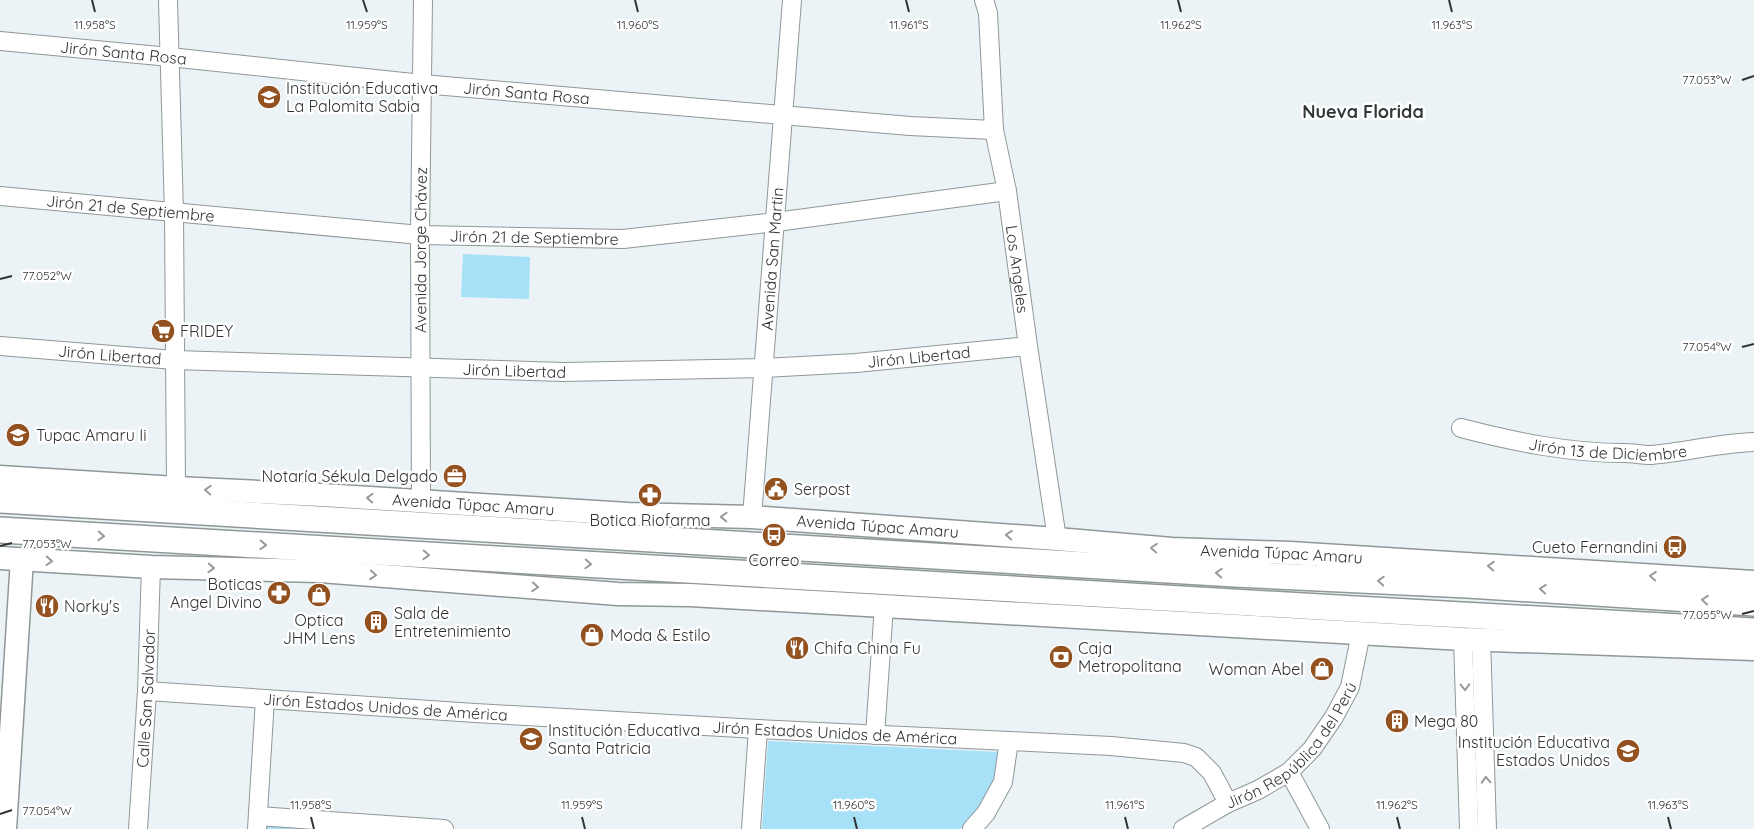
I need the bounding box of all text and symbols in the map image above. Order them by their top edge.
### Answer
text: 11.958°S [74,17,116,32]
text: 11.959°S [346,17,388,32]
text: 11.960°S [617,17,659,32]
text: 11.961°S [889,17,929,32]
text: 11.962°S [1160,17,1202,32]
text: 11.963°S [1431,17,1473,32]
street label: Jirón Santa Rosa [59,37,188,69]
text: 77.053°W [1682,72,1732,87]
place label: Institución Educativa La Palomita Sabia [286,78,438,116]
street label: Jirón Santa Rosa [462,78,591,108]
school or university icon: Institución Educativa La Palomita Sabia [256,84,282,110]
district label: Nueva Florida [1302,100,1424,123]
street label: Avenida Jorge Chávez [410,167,431,333]
street label: Avenida San Martin [756,187,787,331]
street label: Jirón 21 de Septiembre [45,190,216,226]
street label: Los Angeles [1002,224,1033,314]
street label: Jirón 21 de Septiembre [449,226,619,249]
text: 77.052°W [22,268,72,283]
supermarket icon: FRIDEY [150,318,176,344]
place label: FRIDEY [180,321,233,341]
text: 77.054°W [1682,339,1732,354]
street label: Jirón Libertad [57,341,162,369]
street label: Jirón Libertad [866,342,971,372]
street label: Jirón Libertad [462,359,566,382]
school or university icon: Tupac Amaru Ii [5,422,31,448]
place label: Tupac Amaru Ii [36,425,147,445]
street label: Jirón 13 de Diciembre [1527,434,1688,465]
office icon: Notaría Sékula Delgado [442,463,468,489]
place label: Notaría Sékula Delgado [261,466,438,486]
public building icon: Serpost [763,476,789,502]
place label: Serpost [794,479,850,499]
pharmacy icon: Botica Riofarma [637,482,663,508]
one-way arrow [203,485,211,495]
street label: Avenida Túpac Amaru [391,489,555,519]
one-way arrow [366,492,374,503]
place label: Botica Riofarma [590,510,710,530]
street label: Avenida Túpac Amaru [796,510,959,542]
one-way arrow [720,511,728,522]
bus stop icon: Correo [761,522,787,548]
one-way arrow [97,530,105,541]
one-way arrow [1005,530,1013,541]
bus stop icon: Cueto Fernandini [1662,534,1688,560]
text: 77.053°W [22,536,72,551]
place label: Cueto Fernandini [1532,537,1658,557]
one-way arrow [260,540,268,551]
street label: Avenida Túpac Amaru [1200,540,1363,568]
one-way arrow [1150,542,1158,553]
one-way arrow [422,549,430,560]
place label: Correo [749,550,799,570]
one-way arrow [45,555,53,566]
one-way arrow [584,559,592,570]
one-way arrow [1486,560,1494,571]
one-way arrow [208,563,215,573]
one-way arrow [1214,568,1222,579]
one-way arrow [370,569,378,580]
one-way arrow [1649,570,1657,581]
place label: Boticas Angel Divino [170,574,262,612]
one-way arrow [1377,575,1385,586]
pharmacy icon: Boticas Angel Divino [266,580,292,606]
shop icon: Optica JHM Lens [306,582,332,608]
one-way arrow [532,582,540,593]
one-way arrow [1539,584,1547,595]
restaurant icon: Norky's [34,593,60,619]
one-way arrow [1701,594,1709,605]
place label: Norky's [64,596,120,616]
place label: Sala de Entretenimiento [394,603,511,641]
text: 77.055°W [1682,607,1732,622]
building icon: Sala de Entretenimiento [363,609,389,635]
place label: Optica JHM Lens [283,610,355,648]
shop icon: Moda & Estilo [579,622,605,648]
place label: Moda & Estilo [610,625,711,645]
street label: Calle San Salvador [132,629,159,768]
restaurant icon: Chifa China Fu [784,635,810,661]
place label: Chifa China Fu [814,638,921,658]
place label: Caja Metropolitana [1078,638,1182,676]
bank icon: Caja Metropolitana [1048,644,1074,670]
shop icon: Woman Abel [1309,656,1335,682]
place label: Woman Abel [1208,659,1304,679]
street label: Jirón República del Perú [1222,679,1361,813]
one-way arrow [1459,684,1470,692]
street label: Jirón Estados Unidos de América [262,689,508,725]
building icon: Mega 80 [1384,708,1410,734]
place label: Mega 80 [1414,711,1478,731]
street label: Jirón Estados Unidos de América [712,716,958,749]
place label: Institución Educativa Santa Patricia [548,720,700,758]
school or university icon: Institución Educativa Santa Patricia [518,726,544,752]
place label: Institución Educativa Estados Unidos [1458,732,1610,770]
school or university icon: Institución Educativa Estados Unidos [1615,738,1641,764]
one-way arrow [1480,776,1491,784]
text: 11.958°S [290,797,332,812]
text: 11.959°S [561,797,603,812]
text: 11.960°S [833,797,875,812]
text: 11.961°S [1105,797,1145,812]
text: 11.962°S [1376,797,1418,812]
text: 11.963°S [1647,797,1689,812]
text: 77.054°W [22,803,72,818]

